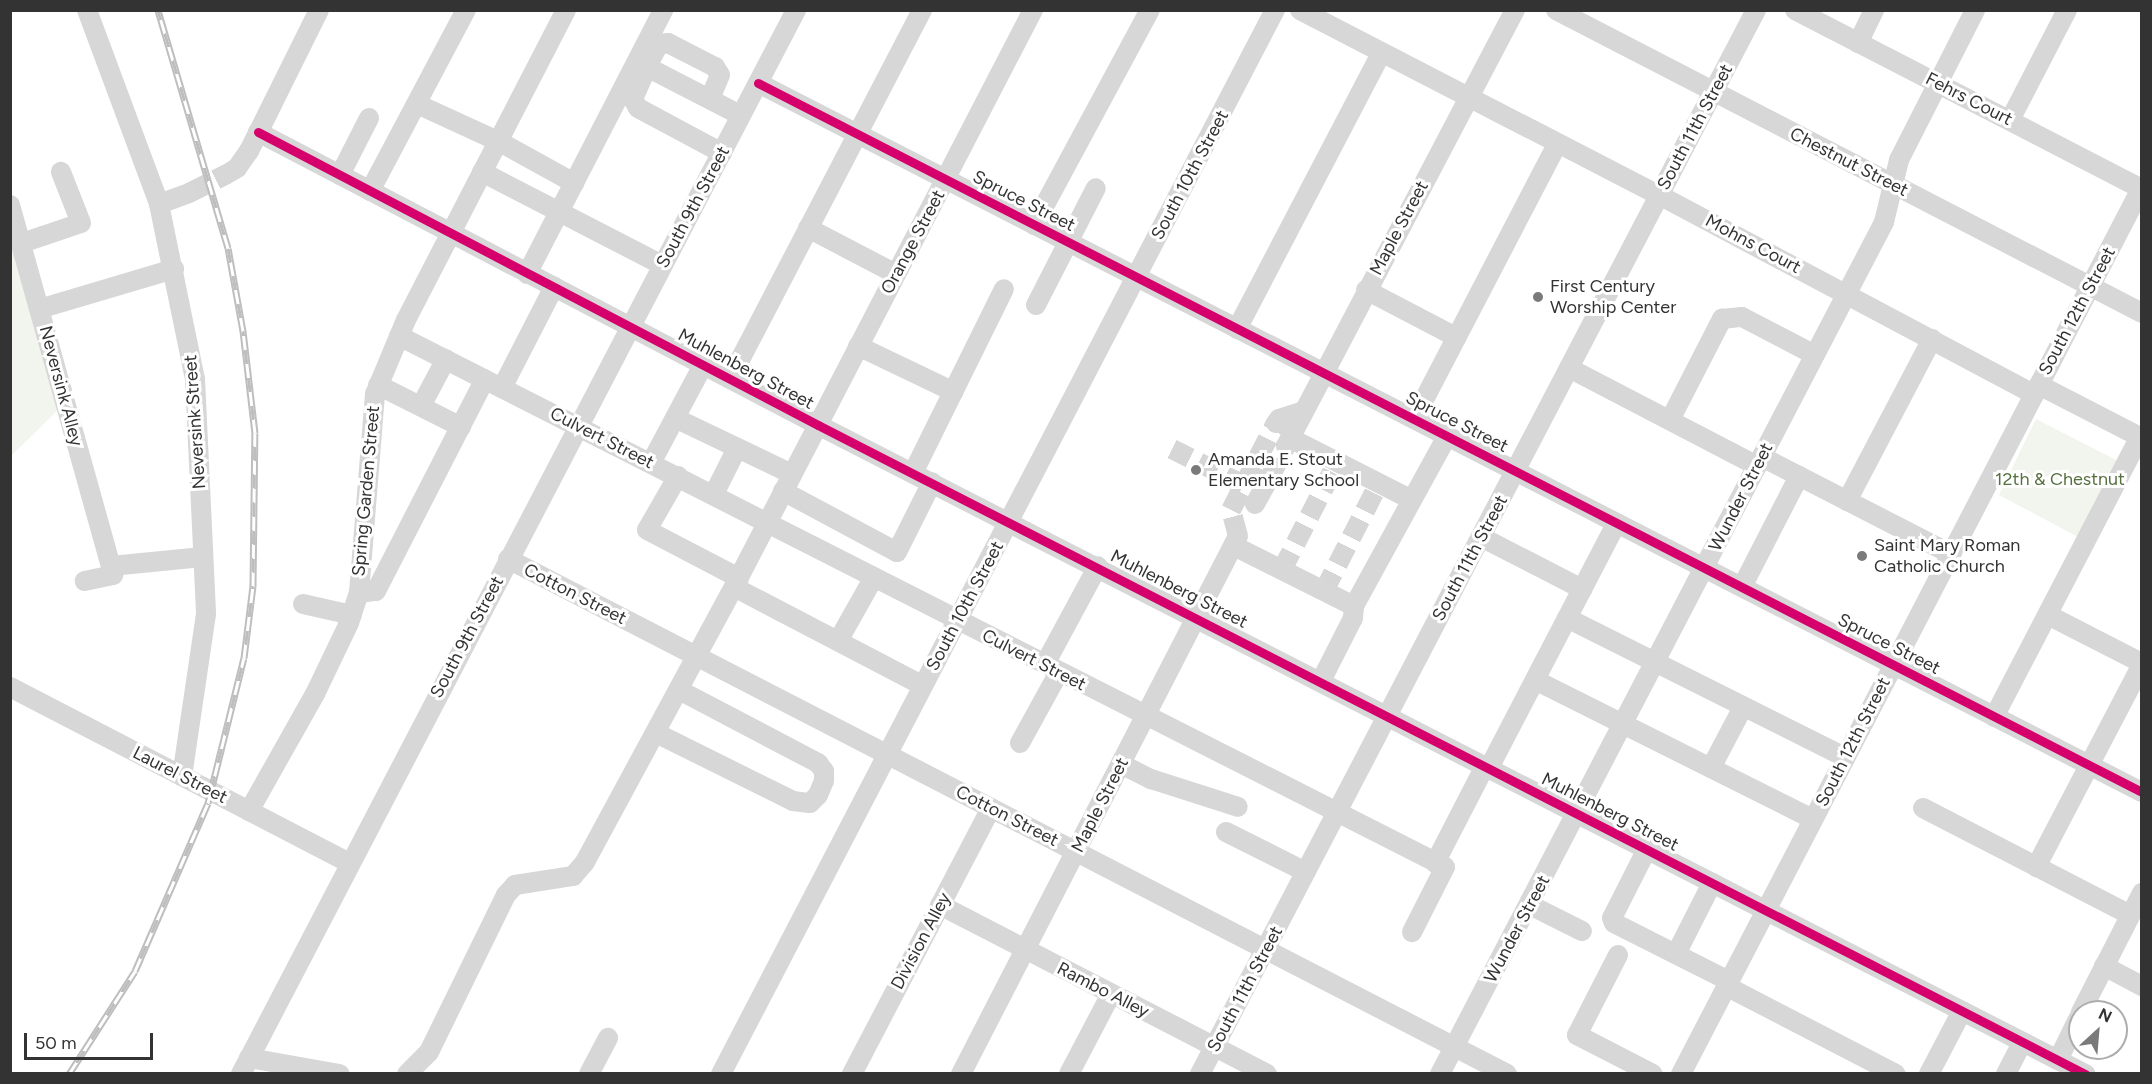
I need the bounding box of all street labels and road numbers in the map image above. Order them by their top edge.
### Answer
street label: South 11th Street [1653,60,1737,194]
street label: Fehrs Court [1922,68,2016,130]
street label: South 10th Street [1147,107,1233,243]
street label: Chestnut Street [1786,123,1912,201]
street label: South 9th Street [652,142,734,272]
street label: Spruce Street [969,166,1079,236]
street label: Maple Street [1365,177,1433,279]
street label: Orange Street [877,186,949,298]
street label: Mohns Court [1702,210,1804,278]
street label: South 12th Street [2034,243,2120,379]
street label: Neversink Alley [35,324,87,448]
street label: Muhlenberg Street [674,324,818,414]
street label: Neversink Street [180,354,210,490]
street label: Spruce Street [1402,387,1512,457]
street label: Culvert Street [546,403,658,473]
street label: Spring Garden Street [348,405,384,577]
street label: Wunder Street [1704,439,1778,555]
street label: South 11th Street [1428,491,1512,625]
street label: South 10th Street [922,538,1008,674]
street label: Muhlenberg Street [1107,545,1251,633]
street label: Cotton Street [520,559,630,629]
street label: South 9th Street [426,572,508,702]
street label: Spruce Street [1834,609,1944,679]
street label: Culvert Street [978,625,1090,695]
street label: South 12th Street [1811,674,1895,810]
street label: Laurel Street [129,742,231,808]
street label: Maple Street [1067,754,1133,856]
street label: Muhlenberg Street [1538,768,1682,856]
street label: Cotton Street [952,781,1062,851]
street label: Wunder Street [1480,872,1554,986]
street label: Division Alley [886,889,956,993]
street label: South 11th Street [1203,922,1287,1056]
street label: Rambo Alley [1053,958,1153,1022]

